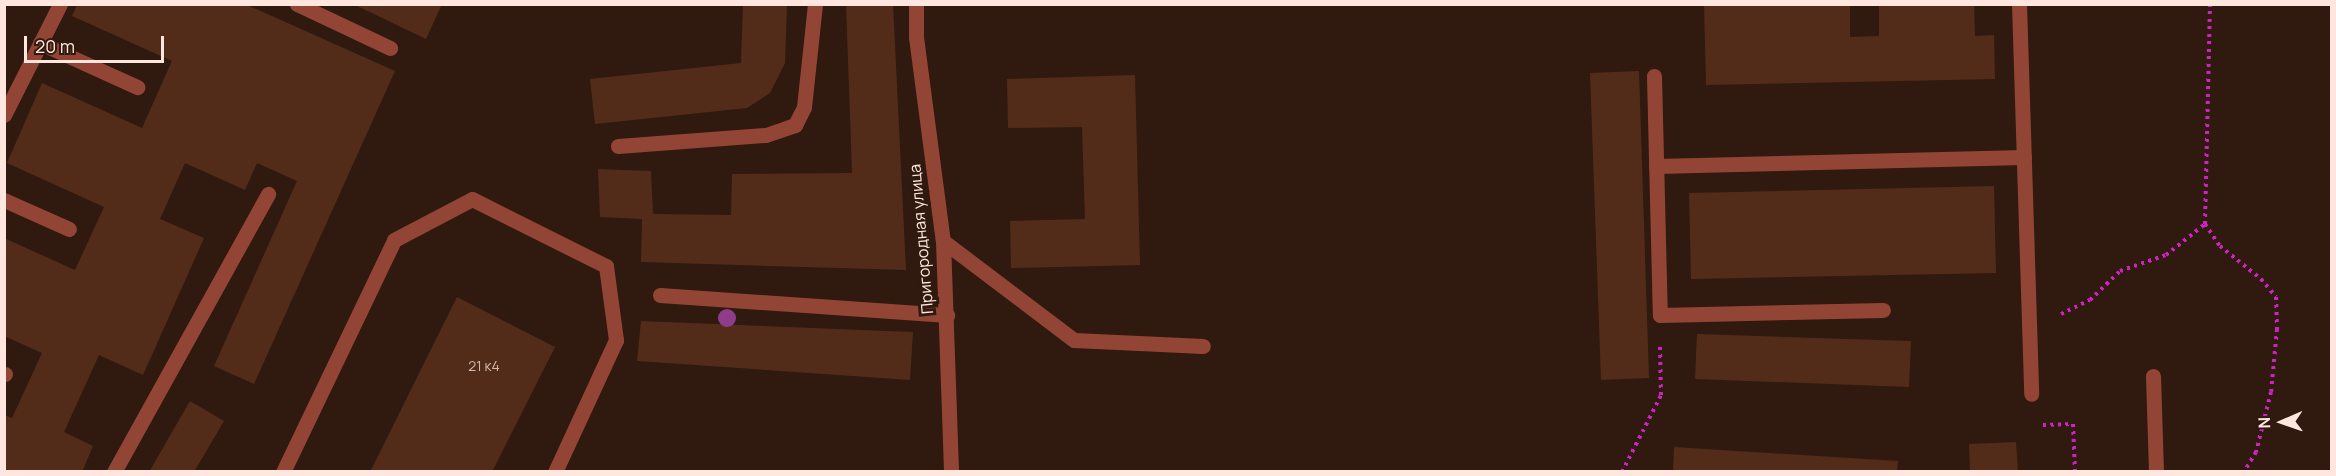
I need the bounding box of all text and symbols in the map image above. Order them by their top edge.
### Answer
scale bar [27,24,166,62]
text: 20 m [35,34,75,58]
street label: Пригородная улица [905,163,937,315]
house number: 21 к4 [468,358,500,374]
north arrow [2252,392,2312,452]
text: N [2253,416,2275,429]

